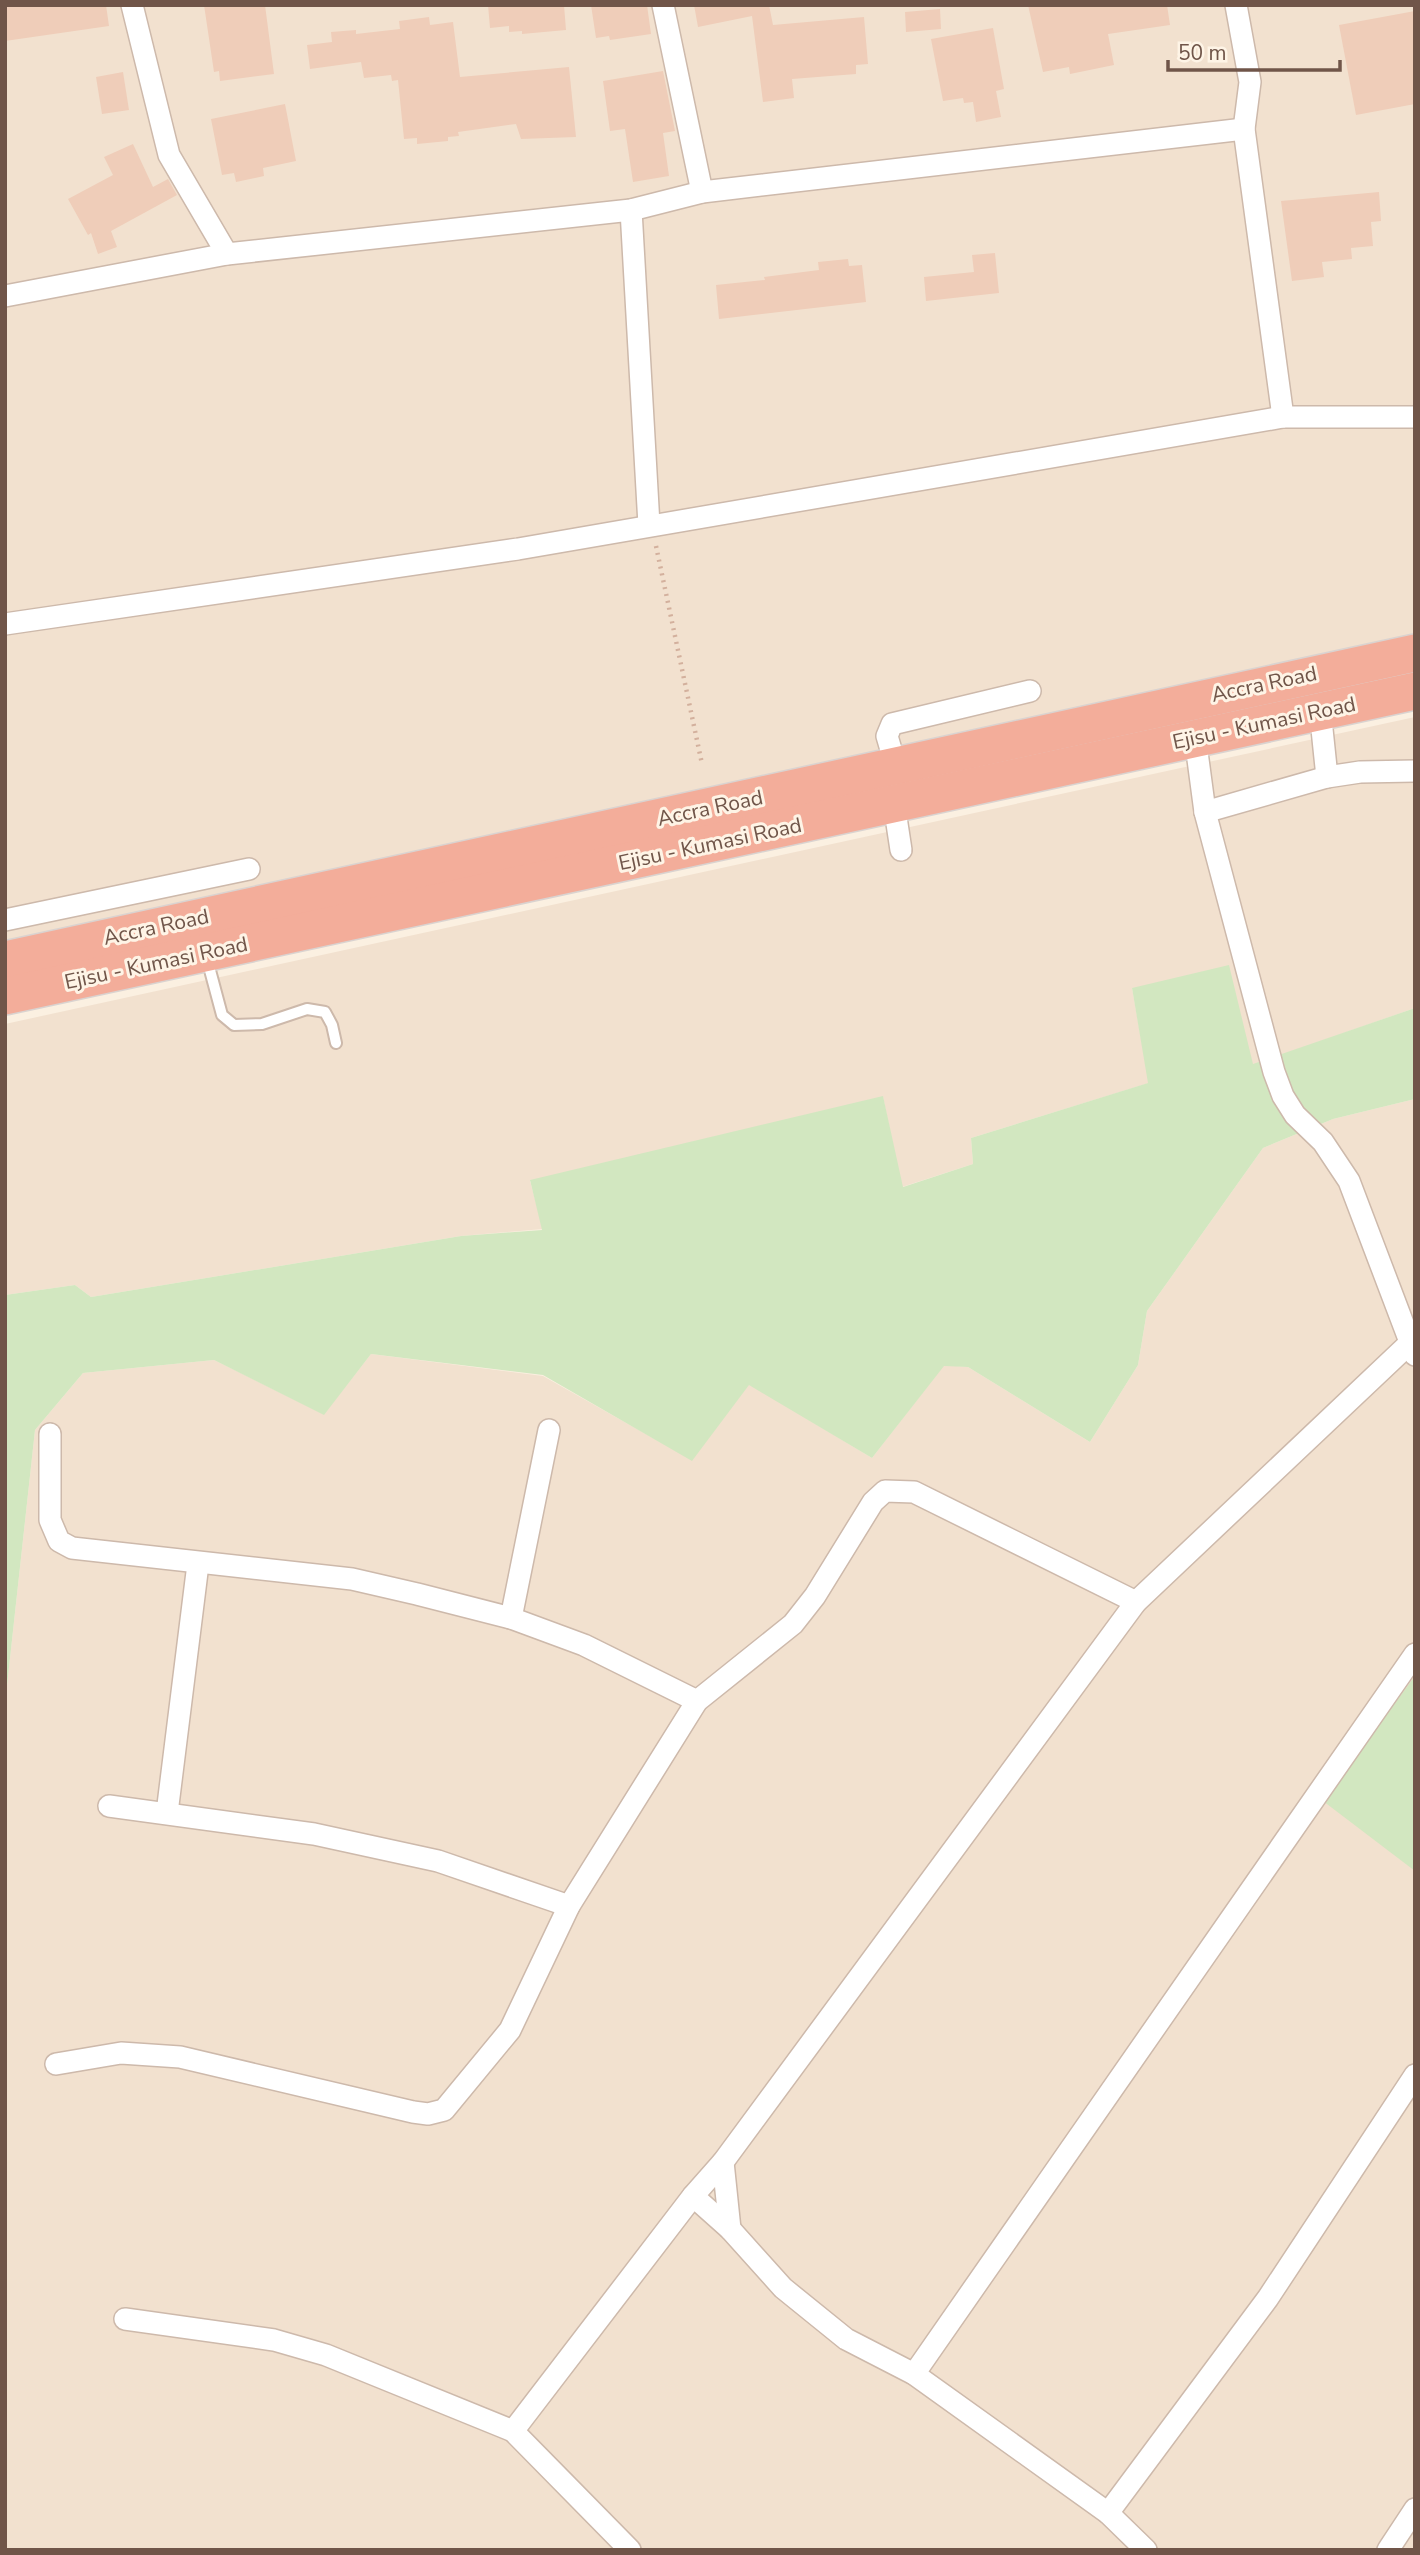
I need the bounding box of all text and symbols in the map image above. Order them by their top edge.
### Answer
scale bar [1168,28,1340,72]
text: 50 m [1178,39,1227,67]
street label: Accra Road [1209,659,1319,709]
street label: Ejisu - Kumasi Road [1170,690,1358,756]
street label: Accra Road [655,783,765,833]
street label: Ejisu - Kumasi Road [616,811,804,877]
street label: Accra Road [101,902,211,952]
street label: Ejisu - Kumasi Road [62,930,250,996]

